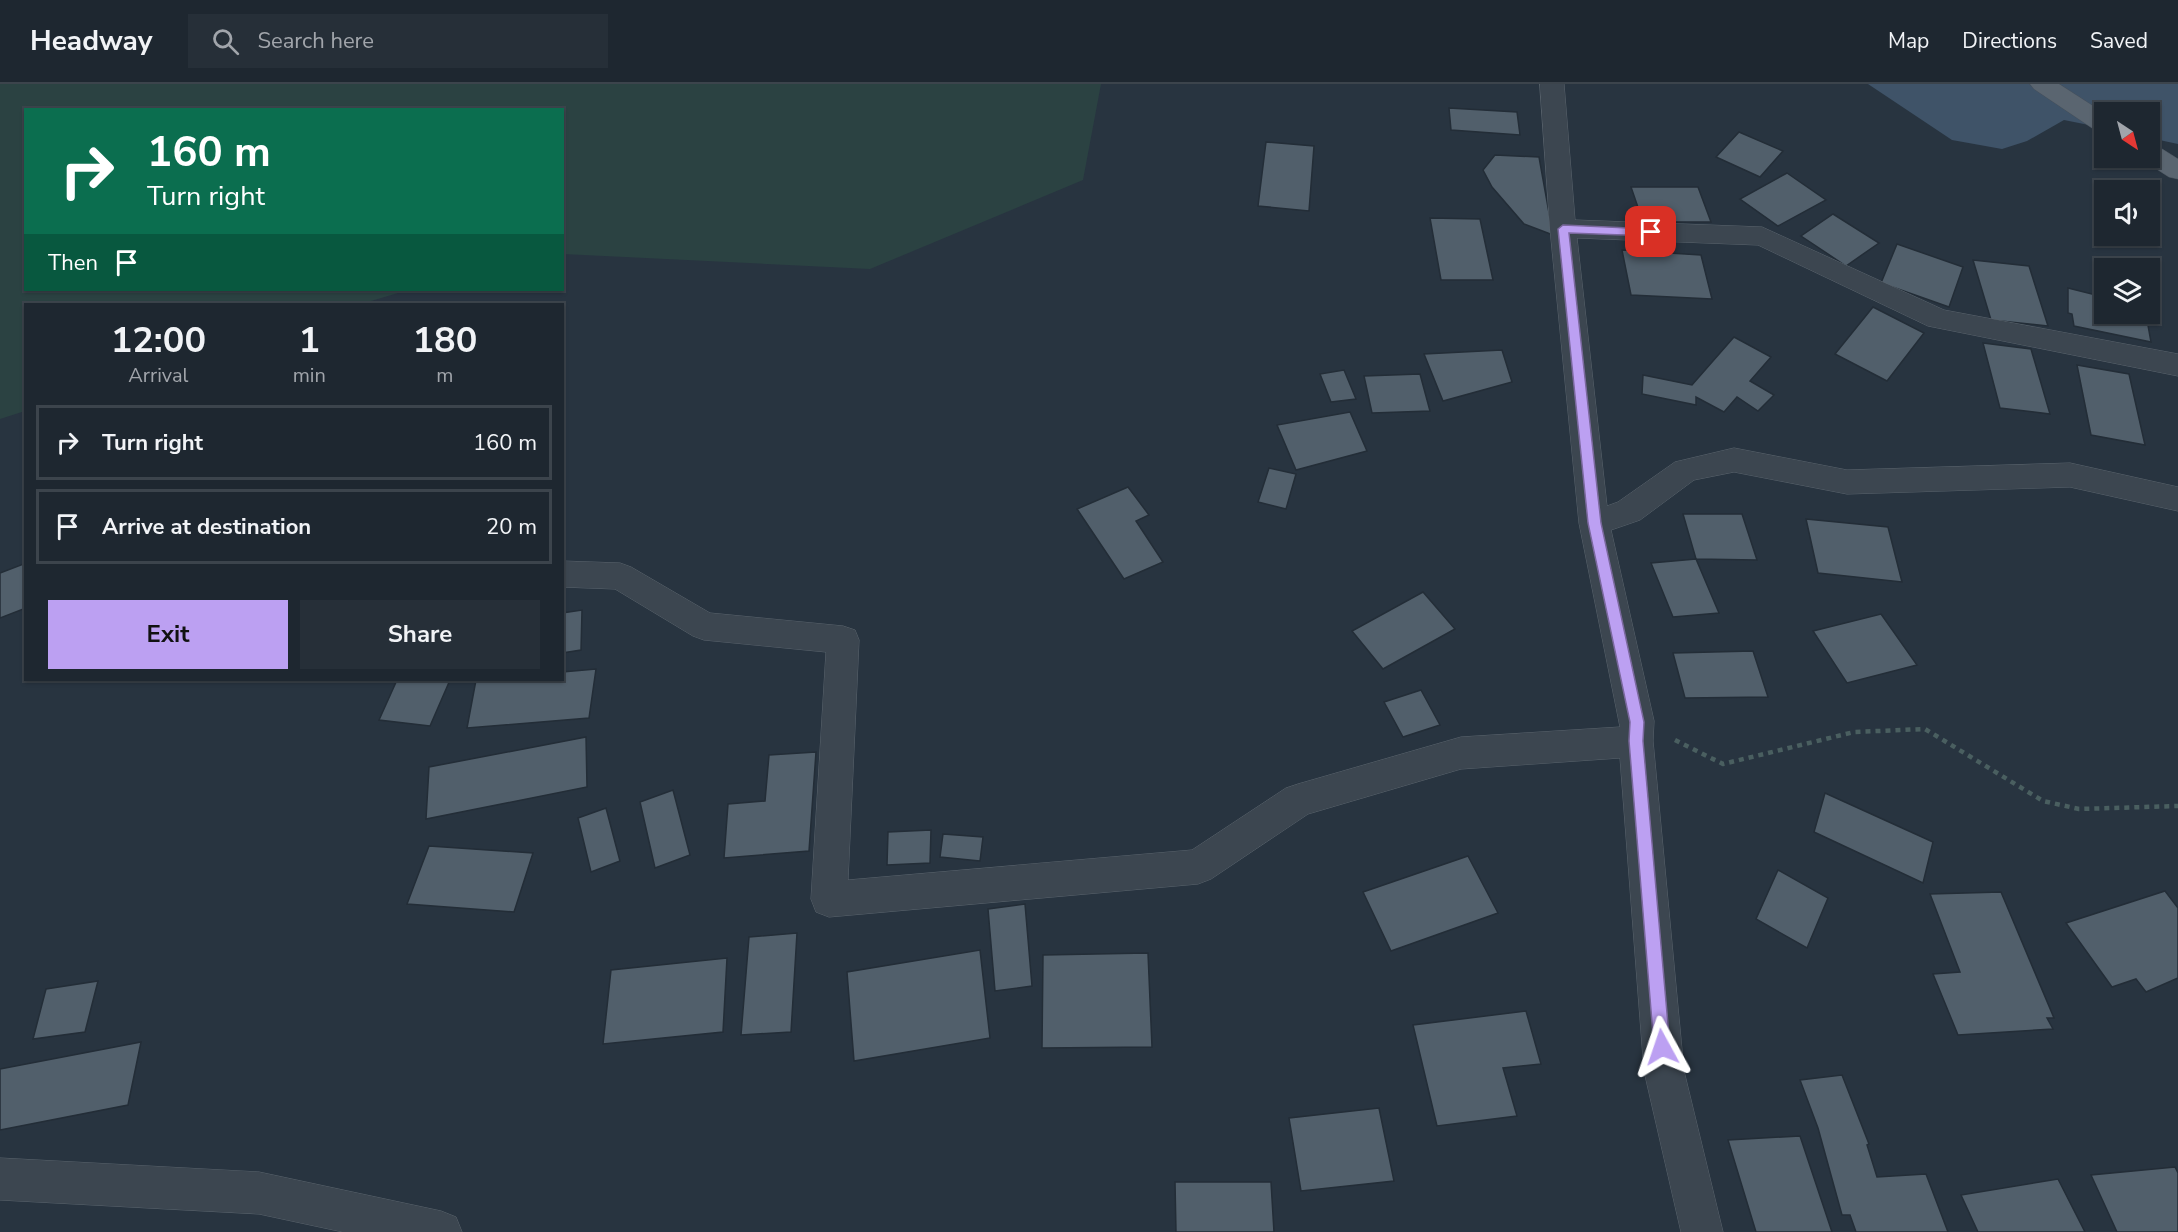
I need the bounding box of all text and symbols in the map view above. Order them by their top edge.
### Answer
search box [188,14,608,68]
text: Headway [30,22,152,60]
icon: search [209,25,242,58]
text: Search here [257,26,374,56]
text: Map [1888,27,1929,55]
text: Directions [1962,27,2057,55]
text: Saved [2090,27,2148,55]
north arrow [2094,102,2160,168]
map controls [2094,102,2160,324]
text: 160 m [147,124,271,181]
icon: right [48,132,126,210]
text: Turn right [147,178,265,215]
button: sound [2094,180,2160,246]
pin [1625,206,1676,257]
icon: arrive [1634,215,1667,248]
icon: arrive [110,246,143,279]
text: Then [48,248,98,278]
button: layers [2094,258,2160,324]
text: 12:00 [111,316,206,365]
text: 1 [298,316,320,365]
text: 180 [412,316,477,365]
text: Arrival [128,362,188,389]
text: min [293,362,326,389]
text: m [436,362,453,389]
icon: right [51,426,84,459]
text: Turn right [102,428,203,458]
text: 160 m [473,428,537,458]
icon: arrive [51,510,84,543]
text: Arrive at destination [102,512,311,542]
text: 20 m [486,512,537,542]
button: Exit [48,600,288,669]
button: Share [300,600,540,669]
position arrow [1630,1015,1694,1079]

